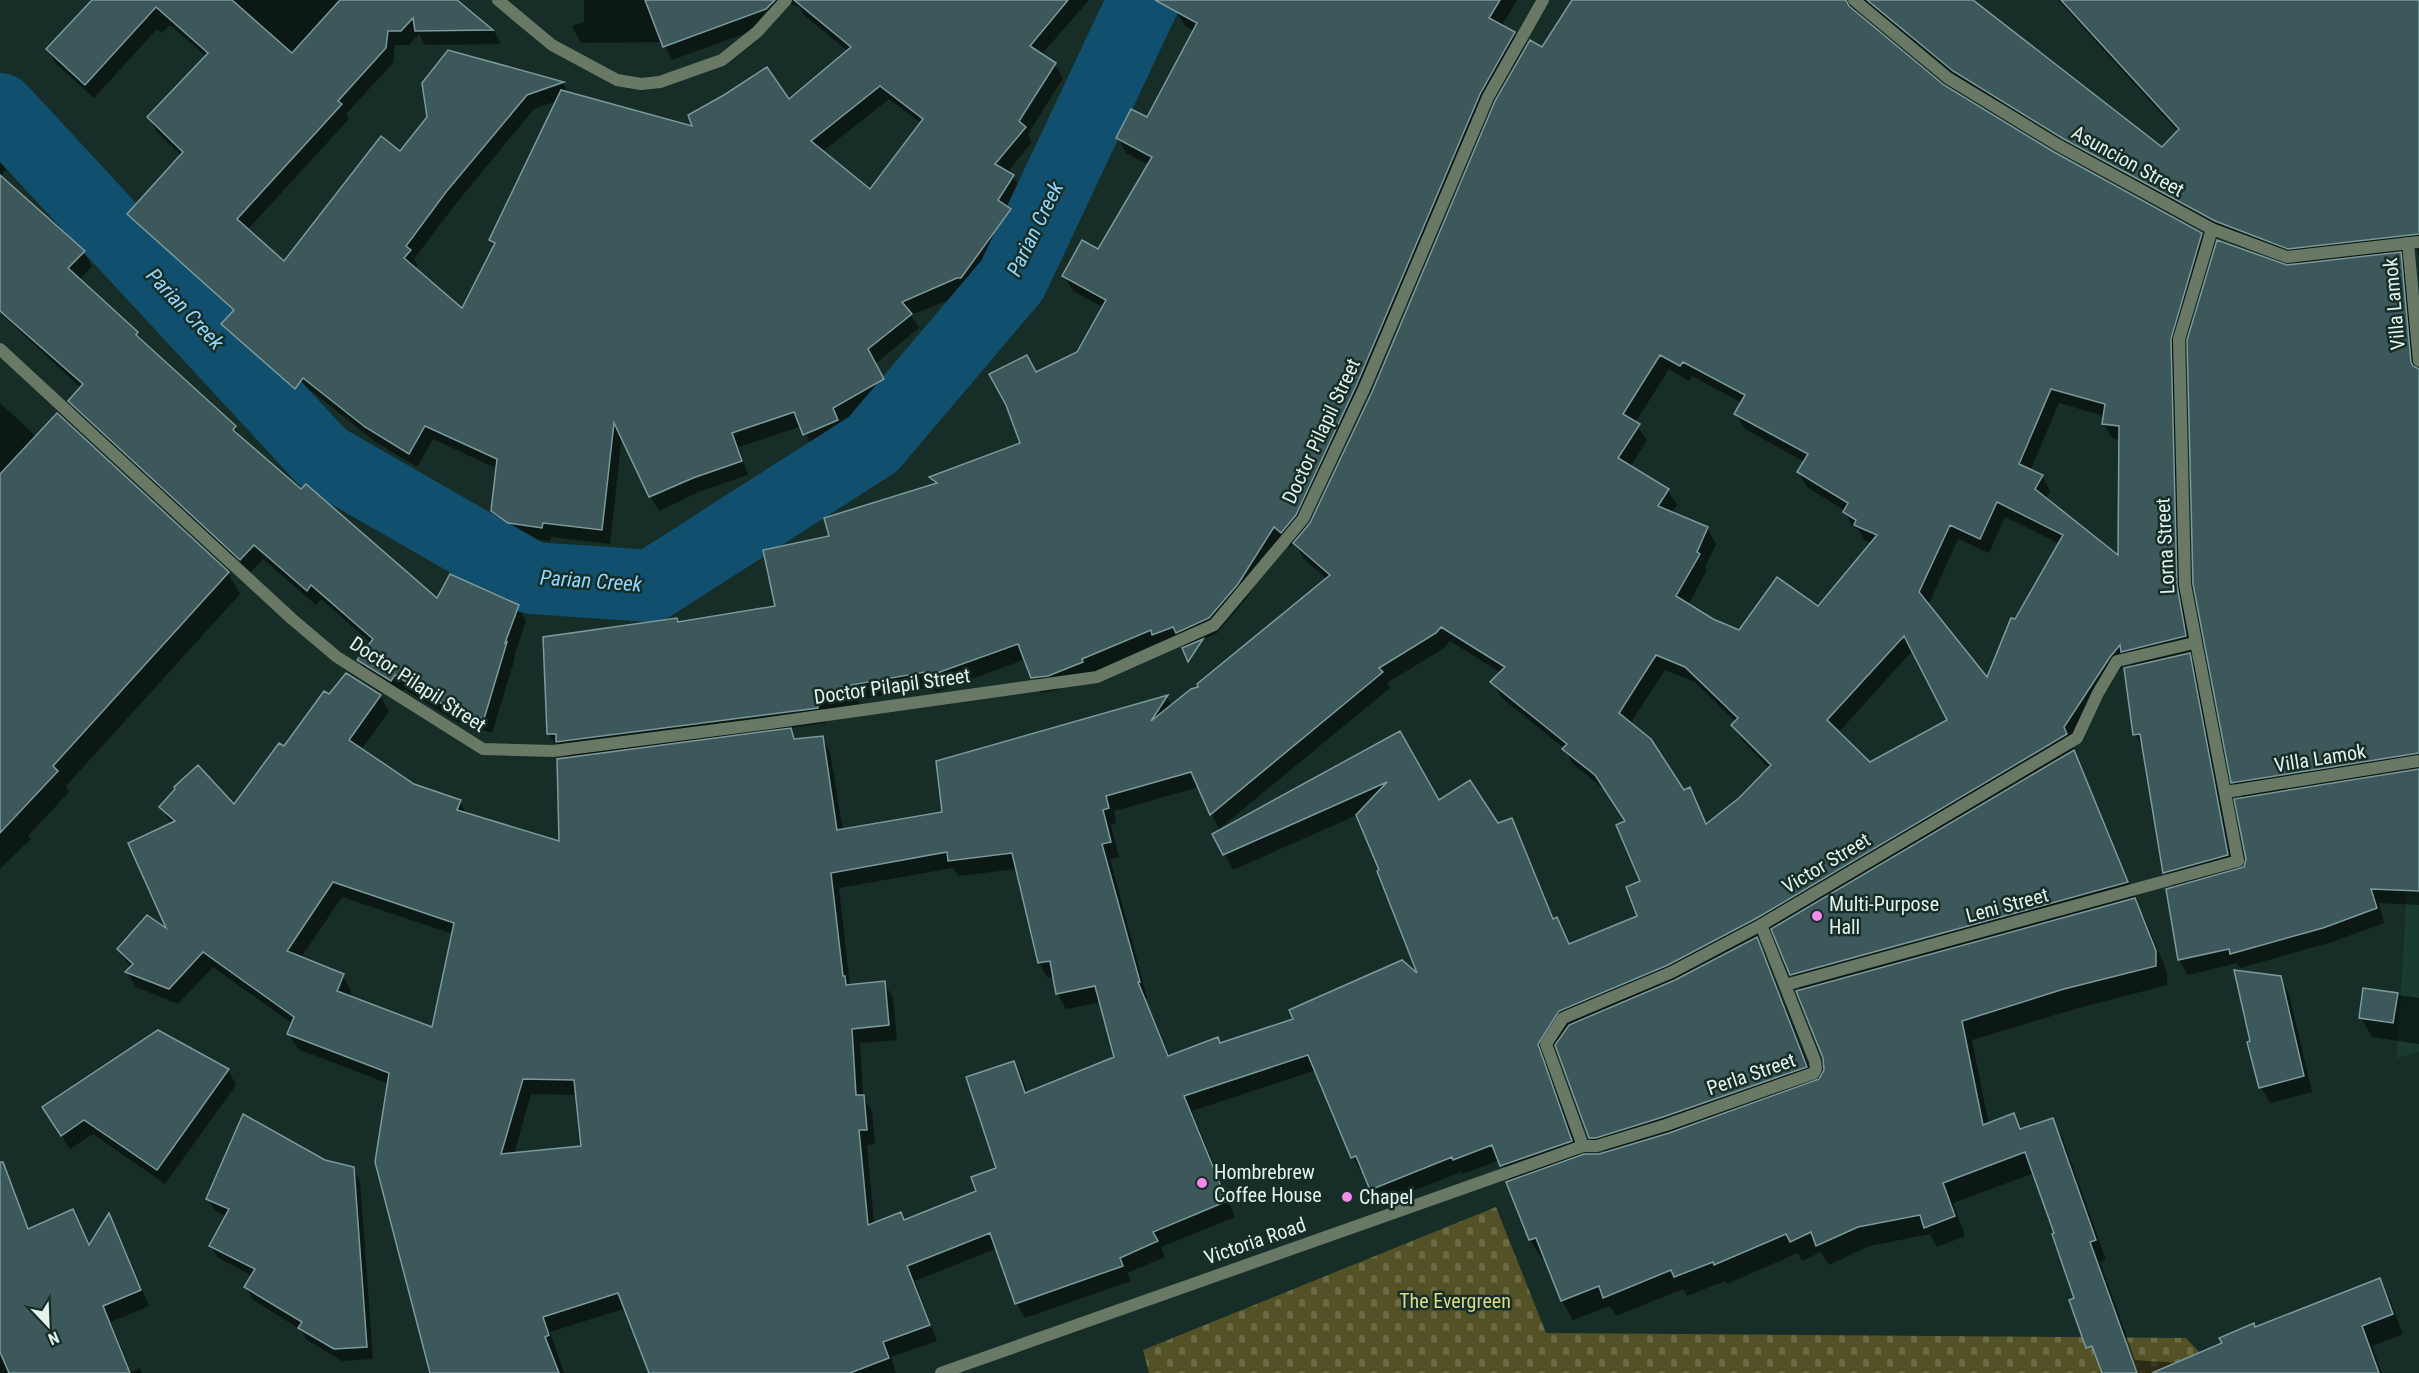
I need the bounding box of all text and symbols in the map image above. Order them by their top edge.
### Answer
street label: Asuncion Street [2068,120,2189,202]
water label: Parian Creek [1002,177,1069,280]
street label: Villa Lamok [2378,257,2410,351]
water label: Parian Creek [141,263,229,355]
street label: Doctor Pilapil Street [1277,354,1365,507]
street label: Lorna Street [2150,497,2180,595]
water label: Parian Creek [539,565,644,597]
street label: Doctor Pilapil Street [345,631,491,737]
street label: Doctor Pilapil Street [812,663,972,709]
street label: Villa Lamok [2273,739,2367,777]
street label: Victor Street [1778,827,1874,899]
street label: Leni Street [1963,882,2051,928]
place label: Multi-Purpose Hall [1829,892,1939,939]
marker: Multi-Purpose Hall [1810,909,1824,923]
street label: Perla Street [1704,1048,1798,1100]
place label: Hombrebrew Coffee House [1214,1160,1322,1207]
marker: Hombrebrew Coffee House [1195,1176,1209,1190]
place label: Chapel [1359,1185,1413,1209]
marker: Chapel [1340,1190,1354,1204]
street label: Victoria Road [1201,1212,1309,1270]
park label: The Evergreen [1399,1289,1511,1313]
north arrow [18,1295,78,1355]
text: N [45,1328,62,1349]

